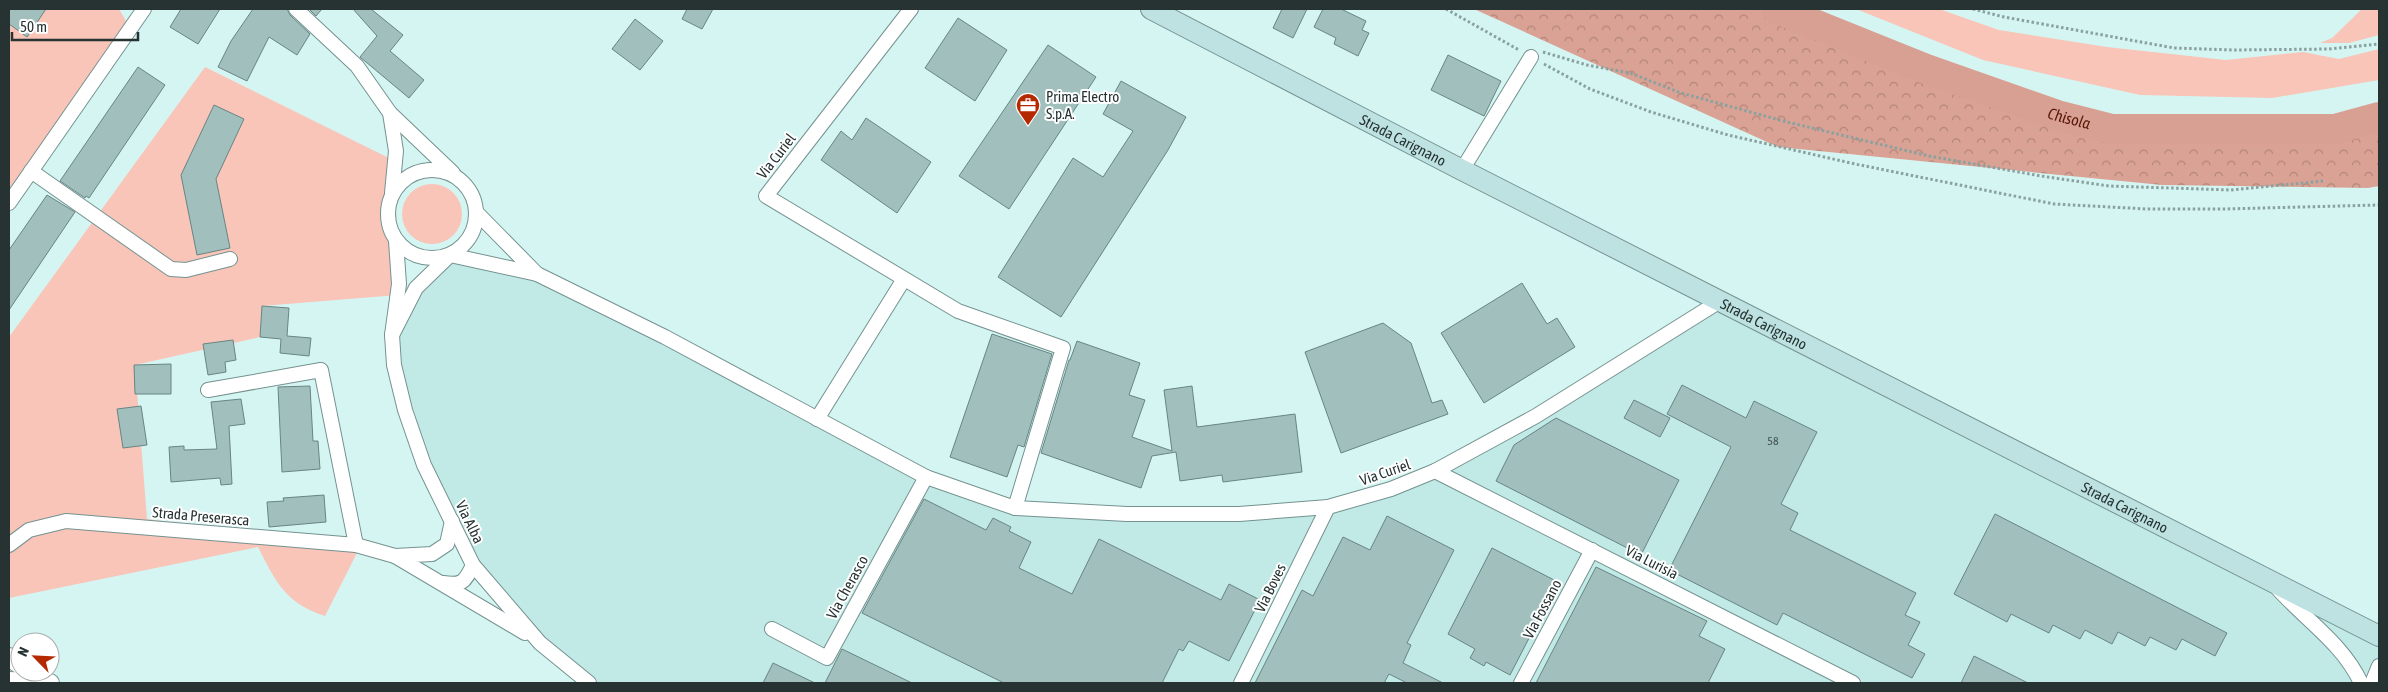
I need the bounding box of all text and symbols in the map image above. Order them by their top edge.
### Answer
scale bar [12,10,139,42]
text: 50 m [20,18,47,35]
place label: Prima Electro S.p.A. [1046,88,1119,122]
office icon: Prima Electro S.p.A. [1015,92,1041,126]
water label: Chisola [2045,103,2093,132]
street label: Strada Carignano [1357,110,1449,169]
street label: Via Curiel [753,130,799,182]
street label: Strada Carignano [1718,294,1810,353]
house number: 58 [1767,434,1779,448]
street label: Via Curiel [1357,455,1413,489]
street label: Strada Carignano [2079,478,2171,536]
street label: Via Alba [452,498,488,546]
street label: Strada Preserasca [152,503,250,529]
street label: Via Lurisia [1623,542,1681,582]
street label: Via Cherasco [823,552,871,622]
street label: Via Boves [1251,561,1289,615]
street label: Via Fossano [1519,577,1565,641]
north arrow [10,632,60,682]
text: N [14,645,32,659]

